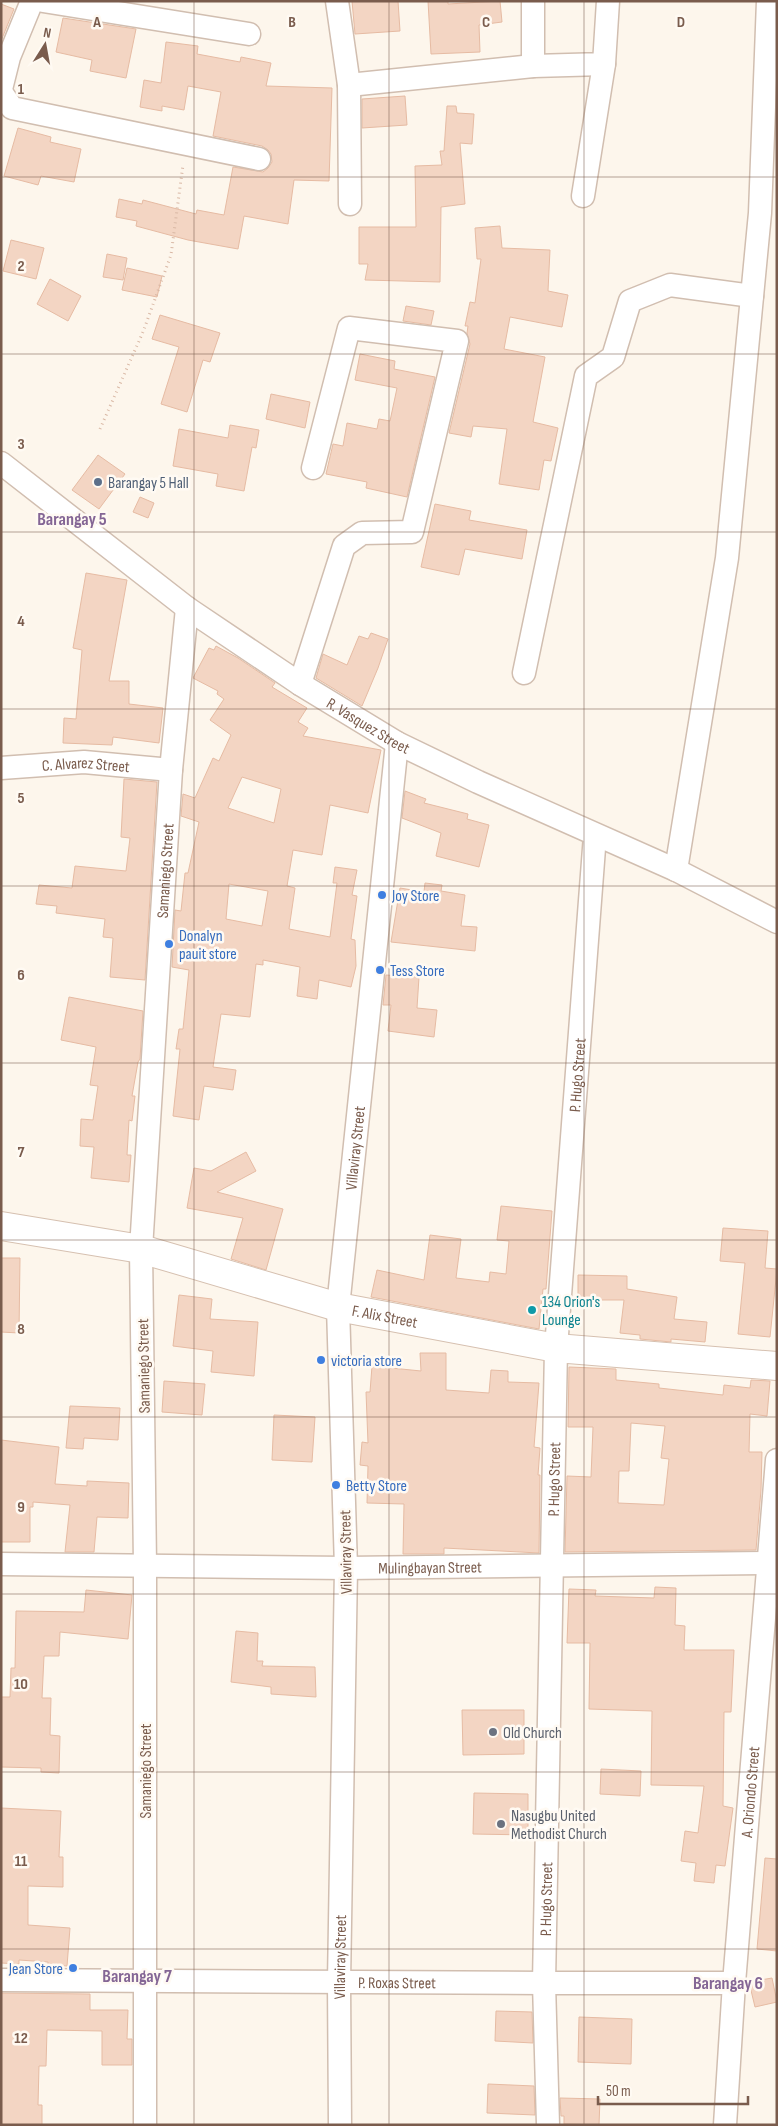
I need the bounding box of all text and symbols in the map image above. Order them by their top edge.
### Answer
text: A [92,13,101,32]
text: B [288,13,296,32]
text: C [482,13,490,32]
text: D [677,13,685,32]
north arrow [20,20,70,70]
text: N [42,24,53,42]
text: 1 [18,80,25,99]
text: 2 [17,257,25,276]
text: 3 [17,435,25,454]
place label: Barangay 5 Hall [108,474,189,493]
marker: Barangay 5 Hall [92,476,104,488]
district label: Barangay 5 [37,509,107,530]
text: 4 [17,612,25,631]
street label: R. Vasquez Street [323,694,412,759]
street label: C. Alvarez Street [41,754,131,777]
text: 5 [17,789,25,808]
street label: Samaniego Street [154,823,179,919]
place label: Joy Store [391,887,440,906]
marker: Joy Store [376,889,388,901]
place label: Donalyn pauit store [179,927,237,964]
marker: Donalyn pauit store [163,938,175,950]
place label: Tess Store [390,962,445,981]
marker: Tess Store [374,964,386,976]
text: 6 [17,966,25,985]
street label: P. Hugo Street [566,1037,591,1113]
street label: Villaviray Street [342,1105,370,1191]
text: 7 [18,1143,25,1162]
place label: 134 Orion's Lounge [542,1293,600,1330]
street label: F. Alix Street [350,1302,419,1333]
marker: 134 Orion's Lounge [526,1304,538,1316]
street label: Samaniego Street [134,1318,155,1414]
text: 8 [17,1320,25,1339]
place label: victoria store [331,1352,402,1371]
marker: victoria store [315,1354,327,1366]
street label: P. Hugo Street [545,1442,565,1516]
place label: Betty Store [346,1477,407,1496]
marker: Betty Store [330,1479,342,1491]
text: 9 [17,1498,25,1517]
street label: Villaviray Street [336,1510,357,1594]
street label: Mulingbayan Street [378,1558,482,1579]
text: 10 [14,1675,28,1694]
street label: Samaniego Street [137,1723,156,1818]
place label: Old Church [503,1724,562,1743]
marker: Old Church [487,1726,499,1738]
street label: A. Oriondo Street [738,1746,764,1839]
place label: Nasugbu United Methodist Church [511,1807,607,1844]
marker: Nasugbu United Methodist Church [495,1818,507,1830]
text: 11 [15,1852,28,1871]
street label: P. Hugo Street [537,1862,557,1936]
street label: Villaviray Street [331,1915,351,1999]
place label: Jean Store [8,1960,63,1979]
marker: Jean Store [67,1962,79,1974]
district label: Barangay 7 [102,1966,172,1987]
district label: Barangay 6 [693,1973,763,1994]
street label: P. Roxas Street [358,1974,436,1993]
text: 12 [14,2029,28,2048]
scale bar [598,2074,748,2106]
text: 50 m [606,2082,631,2101]

